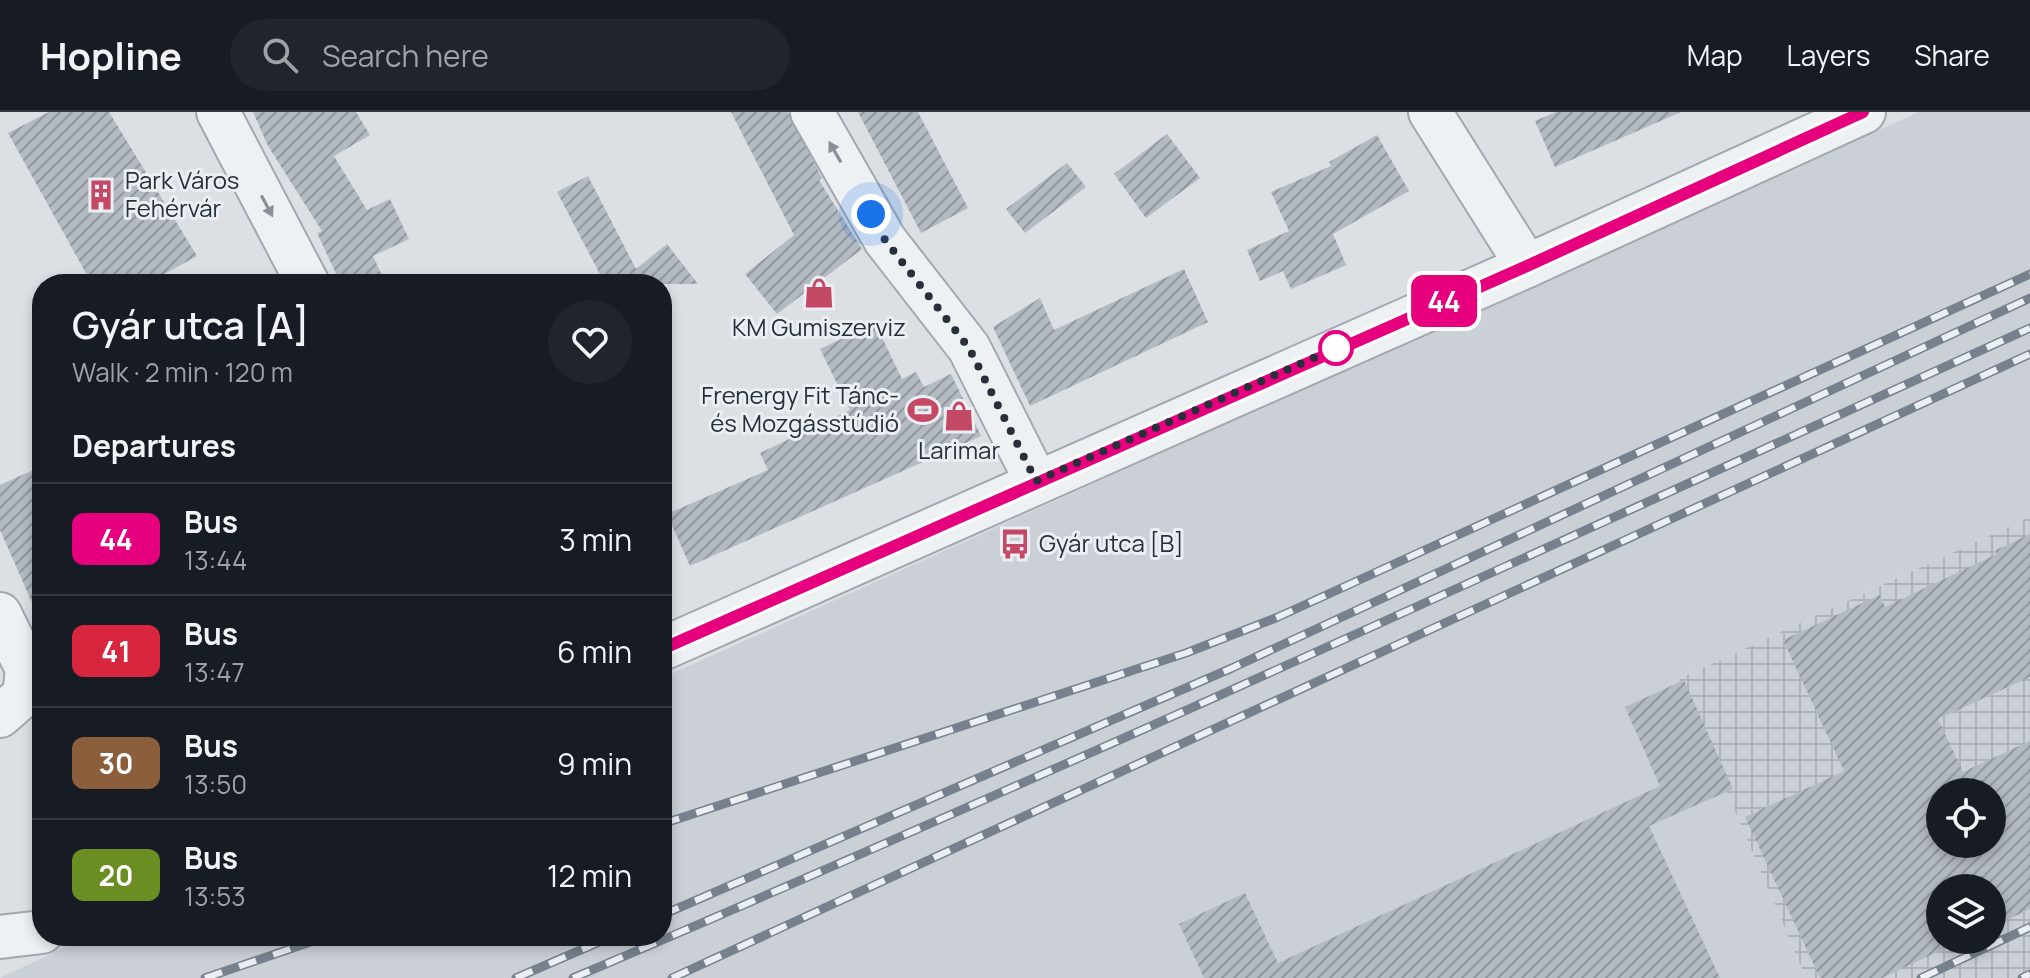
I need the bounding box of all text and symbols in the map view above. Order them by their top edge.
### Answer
search box [230,19,790,91]
text: Hopline [40,29,182,81]
icon: search [258,33,302,77]
text: Search here [322,35,489,76]
text: Map [1687,36,1743,74]
text: Layers [1787,36,1870,74]
text: Share [1914,36,1990,74]
one-way arrow [828,140,842,163]
place label: Park Város Fehérvár [125,163,239,224]
building icon: Park Város Fehérvár [84,178,118,212]
your location [851,194,891,234]
one-way arrow [260,195,274,217]
line badge: 44 [1408,275,1480,327]
shop icon: KM Gumiszerviz [802,276,836,310]
text: 44 [1427,282,1461,320]
text: Gyár utca [A] [72,298,309,350]
button: heart [548,300,632,384]
place label: KM Gumiszerviz [732,310,906,343]
unlabelled marker [1319,331,1353,365]
text: Walk · 2 min · 120 m [72,354,293,390]
place label: Frenergy Fit Tánc- és Mozgásstúdió [701,378,899,439]
sports icon: Frenergy Fit Tánc- és Mozgásstúdió [906,393,940,427]
shop icon: Larimar [942,399,976,433]
text: Departures [72,425,236,466]
place label: Larimar [918,433,1000,466]
text: Bus [184,501,238,542]
text: 3 min [559,519,632,560]
text: 44 [99,520,133,558]
place label: Gyár utca [B] [1039,526,1184,559]
bus stop icon: Gyár utca [B] [998,527,1032,561]
text: 13:44 [184,542,247,578]
text: Bus [184,613,238,654]
text: 6 min [557,631,632,672]
text: 41 [101,632,131,670]
text: 13:47 [184,654,245,690]
text: Bus [184,725,238,766]
text: 9 min [557,743,632,784]
text: 30 [99,744,133,782]
text: 13:50 [184,766,247,802]
map controls [1926,778,2006,954]
button: locate [1926,778,2006,858]
text: Bus [184,837,238,878]
text: 12 min [547,855,632,896]
text: 20 [98,856,134,894]
button: layers [1926,874,2006,954]
text: 13:53 [184,878,246,914]

